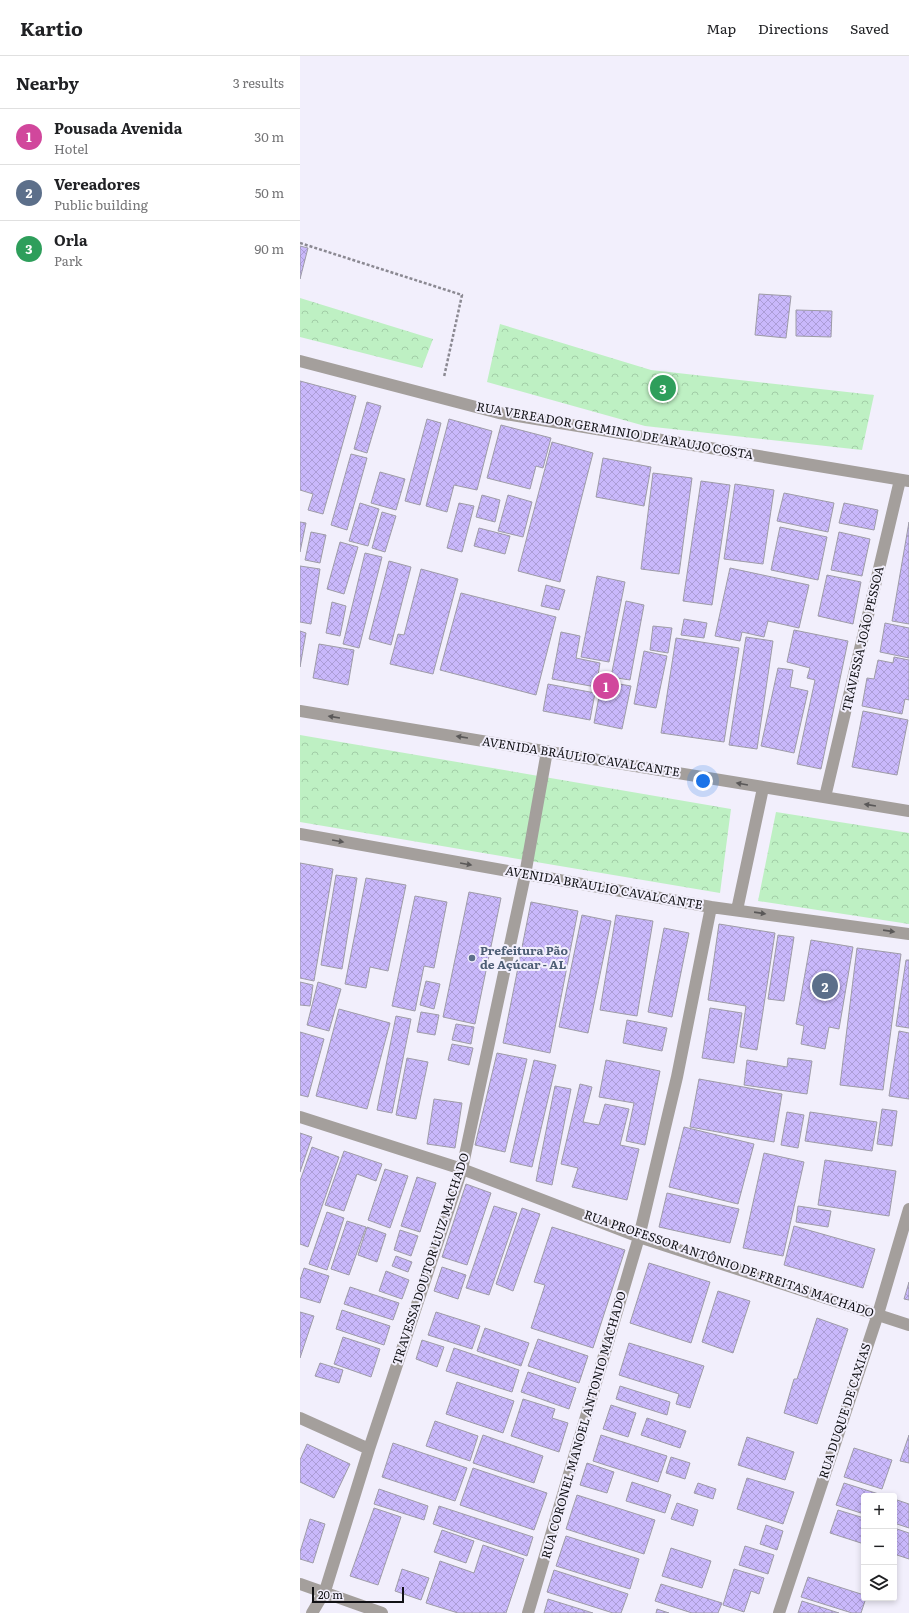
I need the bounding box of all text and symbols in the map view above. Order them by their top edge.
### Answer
text: Kartio [20,14,83,42]
text: Map [706,18,736,38]
text: Directions [758,18,828,38]
text: Saved [850,18,889,38]
text: Nearby [16,70,79,95]
text: 3 results [233,73,284,92]
text: Pousada Avenida [54,116,182,139]
text: 1 [26,127,32,146]
text: 30 m [254,127,284,146]
text: Hotel [54,139,88,158]
text: Vereadores [54,172,140,195]
text: 2 [26,183,32,202]
text: 50 m [255,183,284,202]
text: Public building [54,195,148,214]
text: Orla [54,228,88,251]
text: 3 [25,239,33,258]
text: 90 m [254,239,284,258]
text: Park [54,251,83,270]
pin: 3 [650,373,676,403]
street label: RUA VEREADOR GERMINIO DE ARAUJO COSTA [475,397,755,463]
street label: TRAVESSA JOÃO PESSOA [837,564,888,713]
pin: 1 [593,671,619,701]
one-way arrow [328,714,340,720]
street label: AVENIDA BRÁULIO CAVALCANTE [481,731,682,781]
one-way arrow [456,734,468,740]
your location [693,771,713,791]
one-way arrow [736,781,748,787]
one-way arrow [864,802,877,808]
one-way arrow [332,838,344,844]
one-way arrow [460,861,472,867]
street label: AVENIDA BRAULIO CAVALCANTE [504,861,705,913]
one-way arrow [754,910,766,916]
one-way arrow [883,928,895,934]
place label: Prefeitura Pão de Açúcar - AL [480,941,568,973]
marker: Prefeitura Pão de Açúcar - AL [467,953,477,963]
pin: 2 [812,971,838,1001]
street label: TRAVESSA DOUTOR LUIZ MACHADO [387,1150,473,1367]
street label: RUA PROFESSOR ANTÔNIO DE FREITAS MACHADO [582,1205,877,1321]
street label: RUA CORONEL MANOEL ANTONIO MACHADO [536,1289,630,1561]
street label: RUA DUQUE DE CAXIAS [814,1341,874,1481]
map controls [861,1493,897,1601]
button: + [861,1493,897,1529]
button: − [861,1529,897,1565]
button: layers [861,1565,897,1601]
scale bar [312,1585,404,1604]
text: 20 m [318,1586,343,1602]

